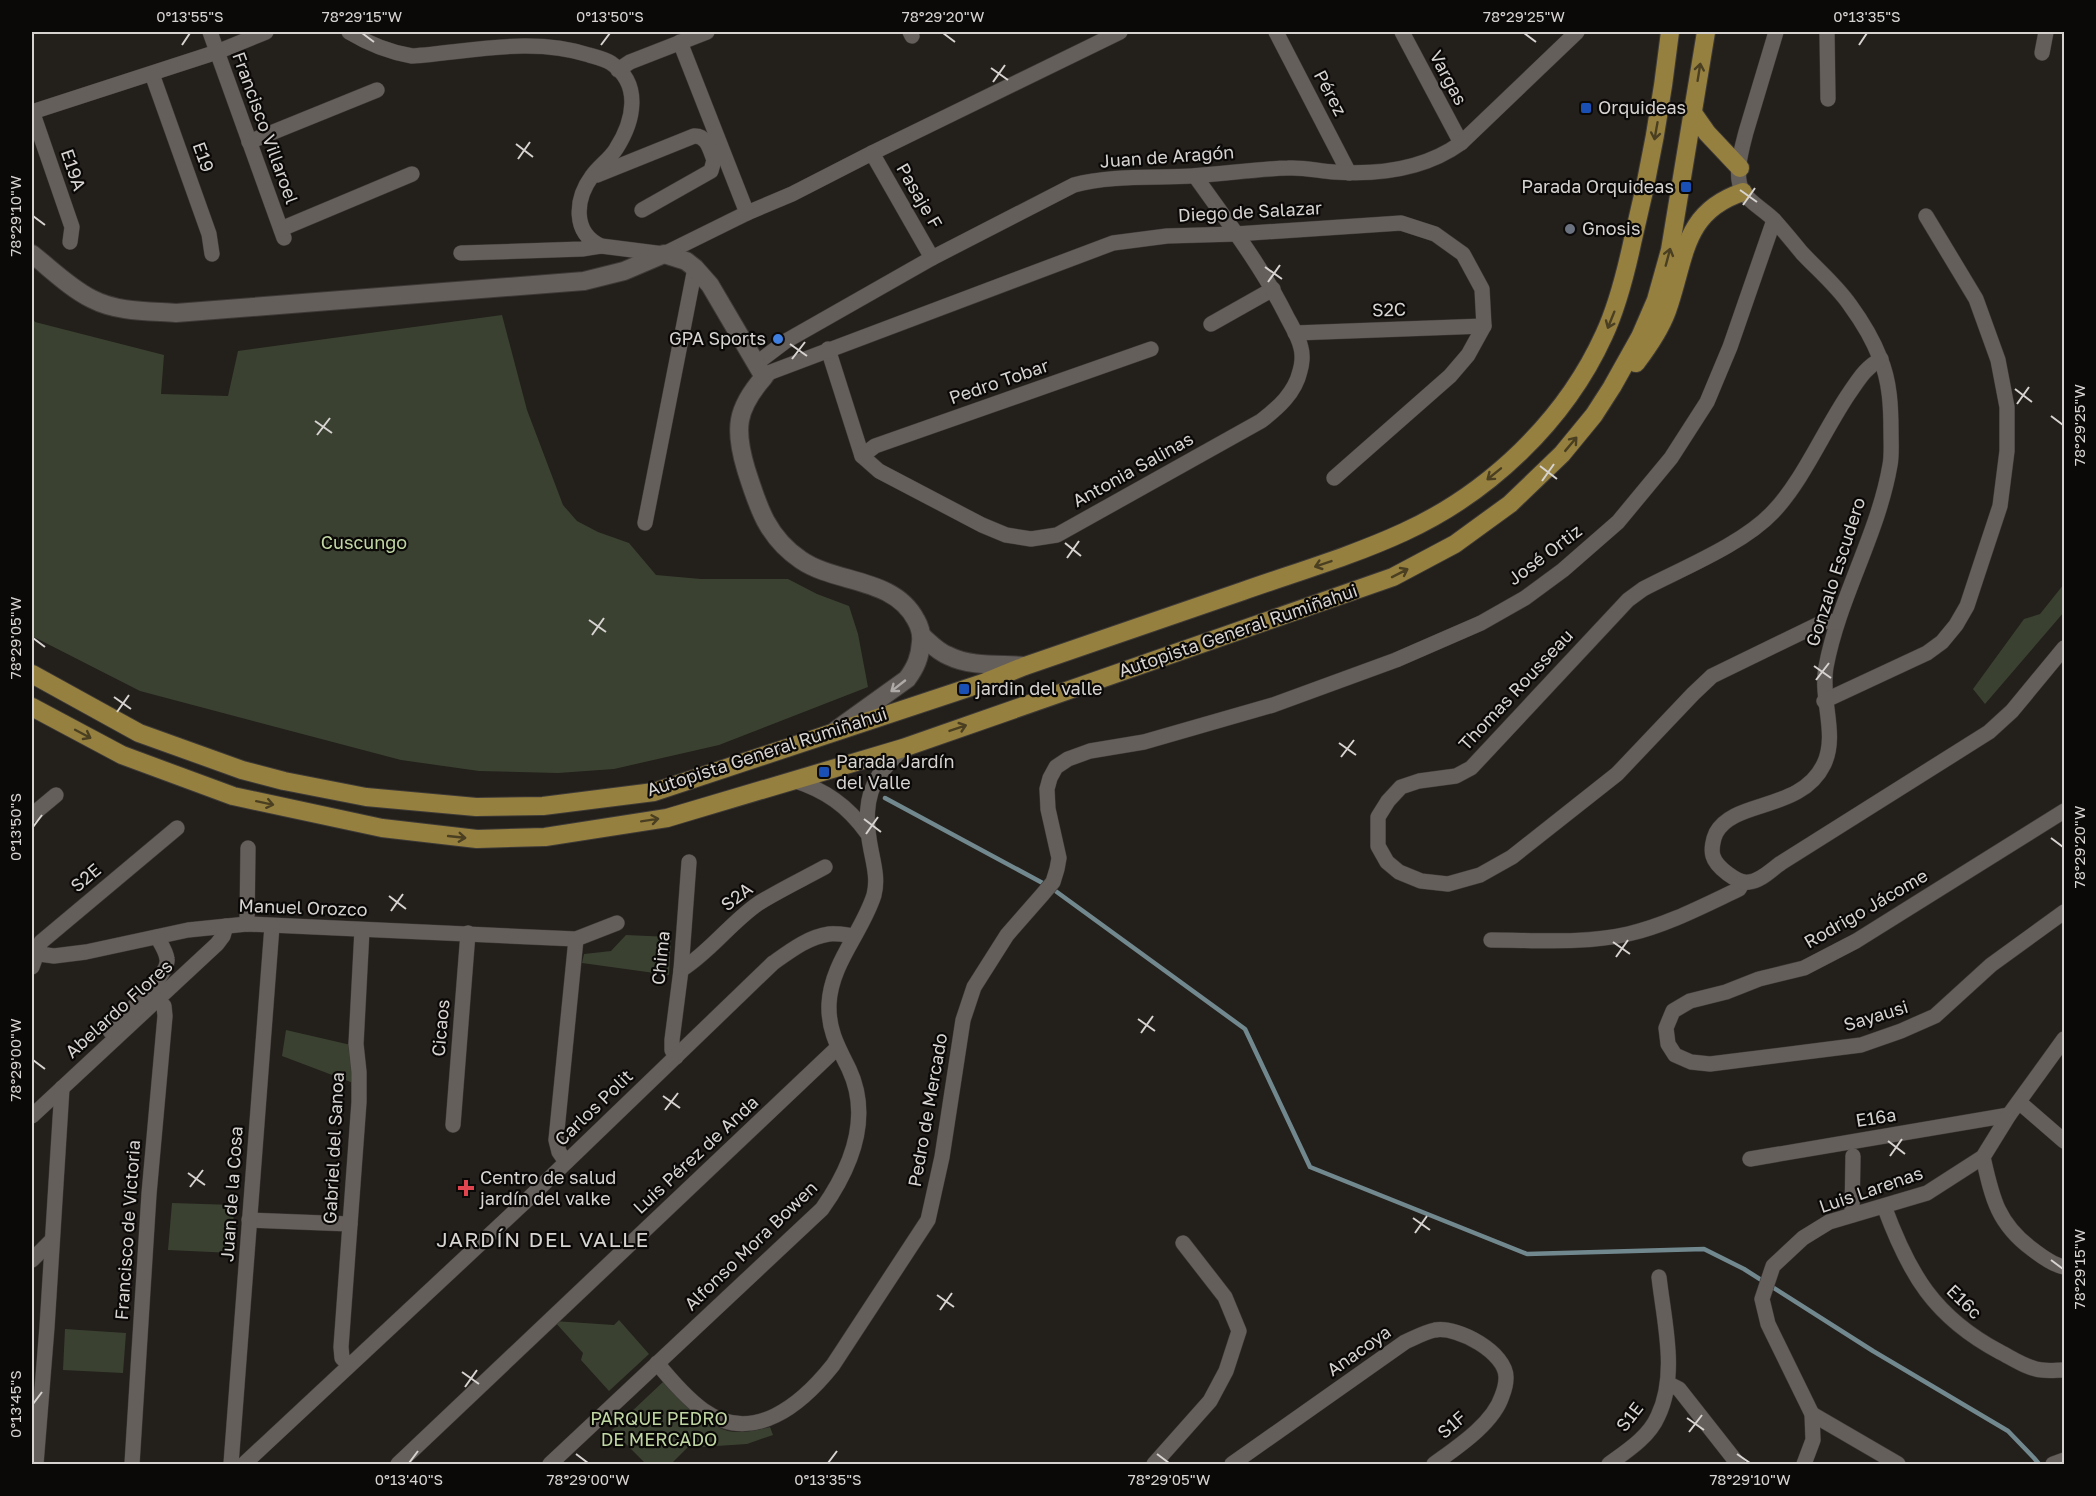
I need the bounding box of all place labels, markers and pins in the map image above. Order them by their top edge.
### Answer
place label: Orquideas [1598,96,1686,118]
marker: Orquideas [1579,101,1593,115]
place label: Parada Orquideas [1521,175,1674,197]
marker: Parada Orquideas [1679,180,1693,194]
place label: Gnosis [1582,217,1640,239]
marker: Gnosis [1563,222,1577,236]
place label: GPA Sports [669,327,766,349]
marker: GPA Sports [771,332,785,346]
place label: jardin del valle [975,677,1103,699]
marker: jardin del valle [957,682,971,696]
place label: Parada Jardín del Valle [836,750,955,793]
marker: Parada Jardín del Valle [817,765,831,779]
place label: Centro de salud jardín del valke [479,1166,616,1209]
marker: Centro de salud jardín del valke [457,1179,475,1197]

